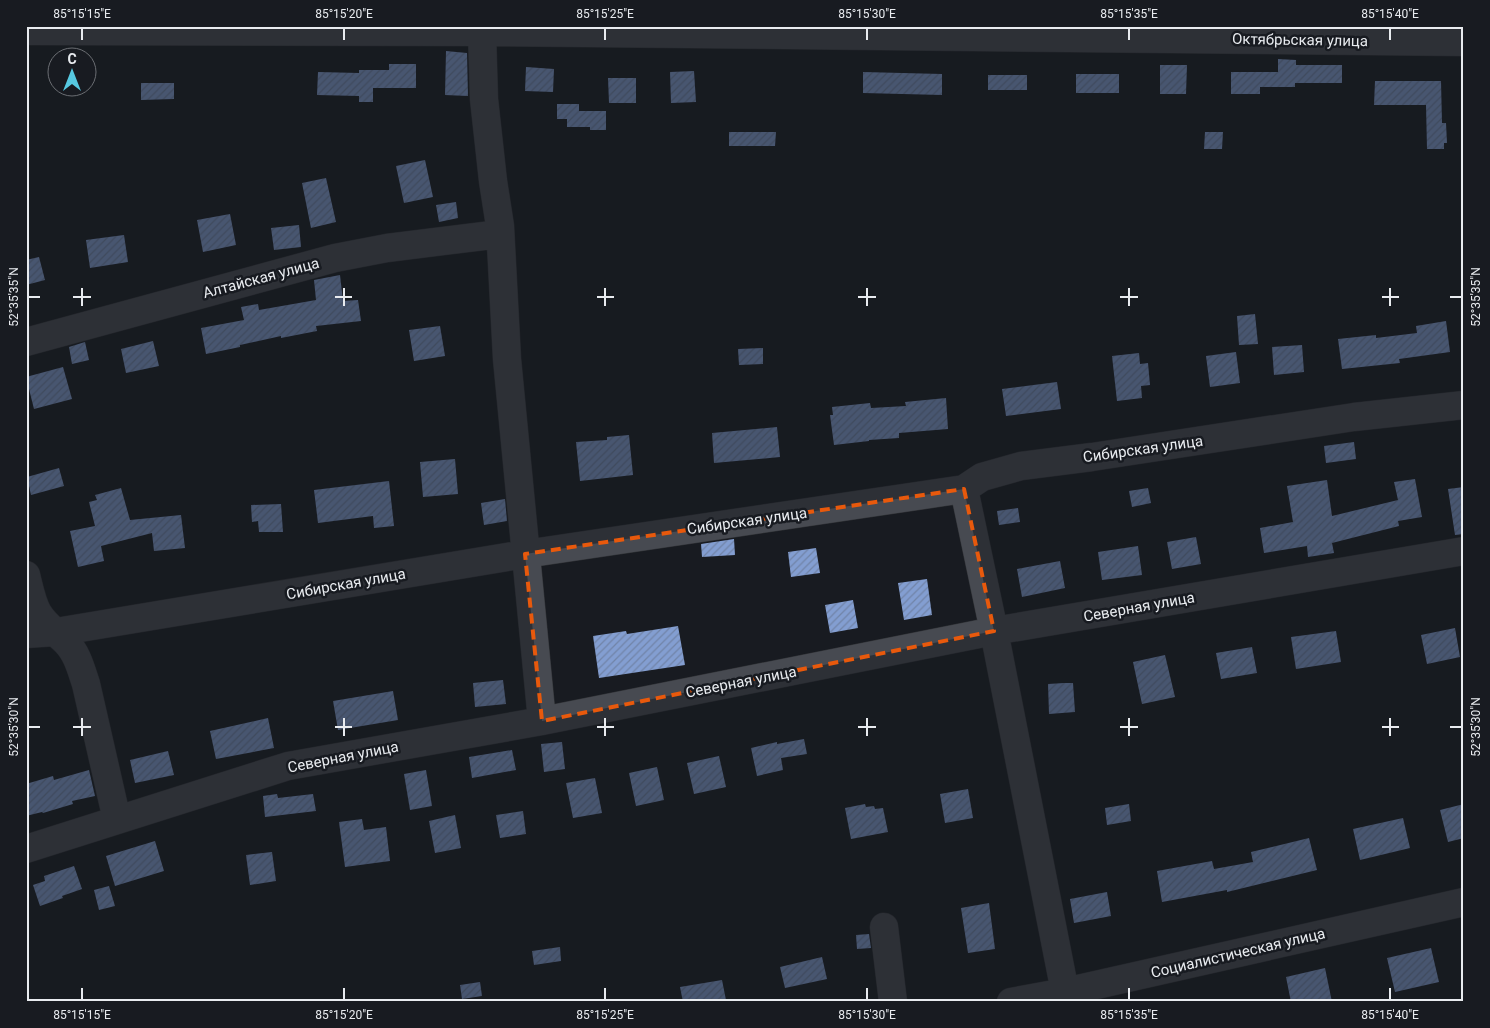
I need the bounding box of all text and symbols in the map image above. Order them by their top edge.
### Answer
text: 85°15'15"E [53,7,111,21]
text: 85°15'20"E [315,7,373,21]
text: 85°15'25"E [576,7,634,21]
text: 85°15'30"E [838,7,896,21]
text: 85°15'35"E [1100,7,1158,21]
text: 85°15'40"E [1361,7,1419,21]
street label: Октябрьская улица [1232,30,1368,50]
north arrow [48,48,98,98]
text: С [67,51,77,67]
street label: Алтайская улица [201,254,321,302]
text: 52°35'35"N [7,267,21,327]
text: 52°35'35"N [1469,267,1483,327]
street label: Сибирская улица [1082,432,1204,466]
street label: Сибирская улица [686,504,808,538]
street label: Сибирская улица [285,565,407,603]
street label: Северная улица [1082,588,1196,626]
street label: Северная улица [684,662,798,702]
text: 52°35'30"N [7,697,21,757]
text: 52°35'30"N [1469,697,1483,757]
street label: Северная улица [286,737,400,777]
street label: Социалистическая улица [1149,924,1327,982]
text: 85°15'15"E [53,1008,111,1022]
text: 85°15'20"E [315,1008,373,1022]
text: 85°15'25"E [576,1008,634,1022]
text: 85°15'30"E [838,1008,896,1022]
text: 85°15'35"E [1100,1008,1158,1022]
text: 85°15'40"E [1361,1008,1419,1022]

